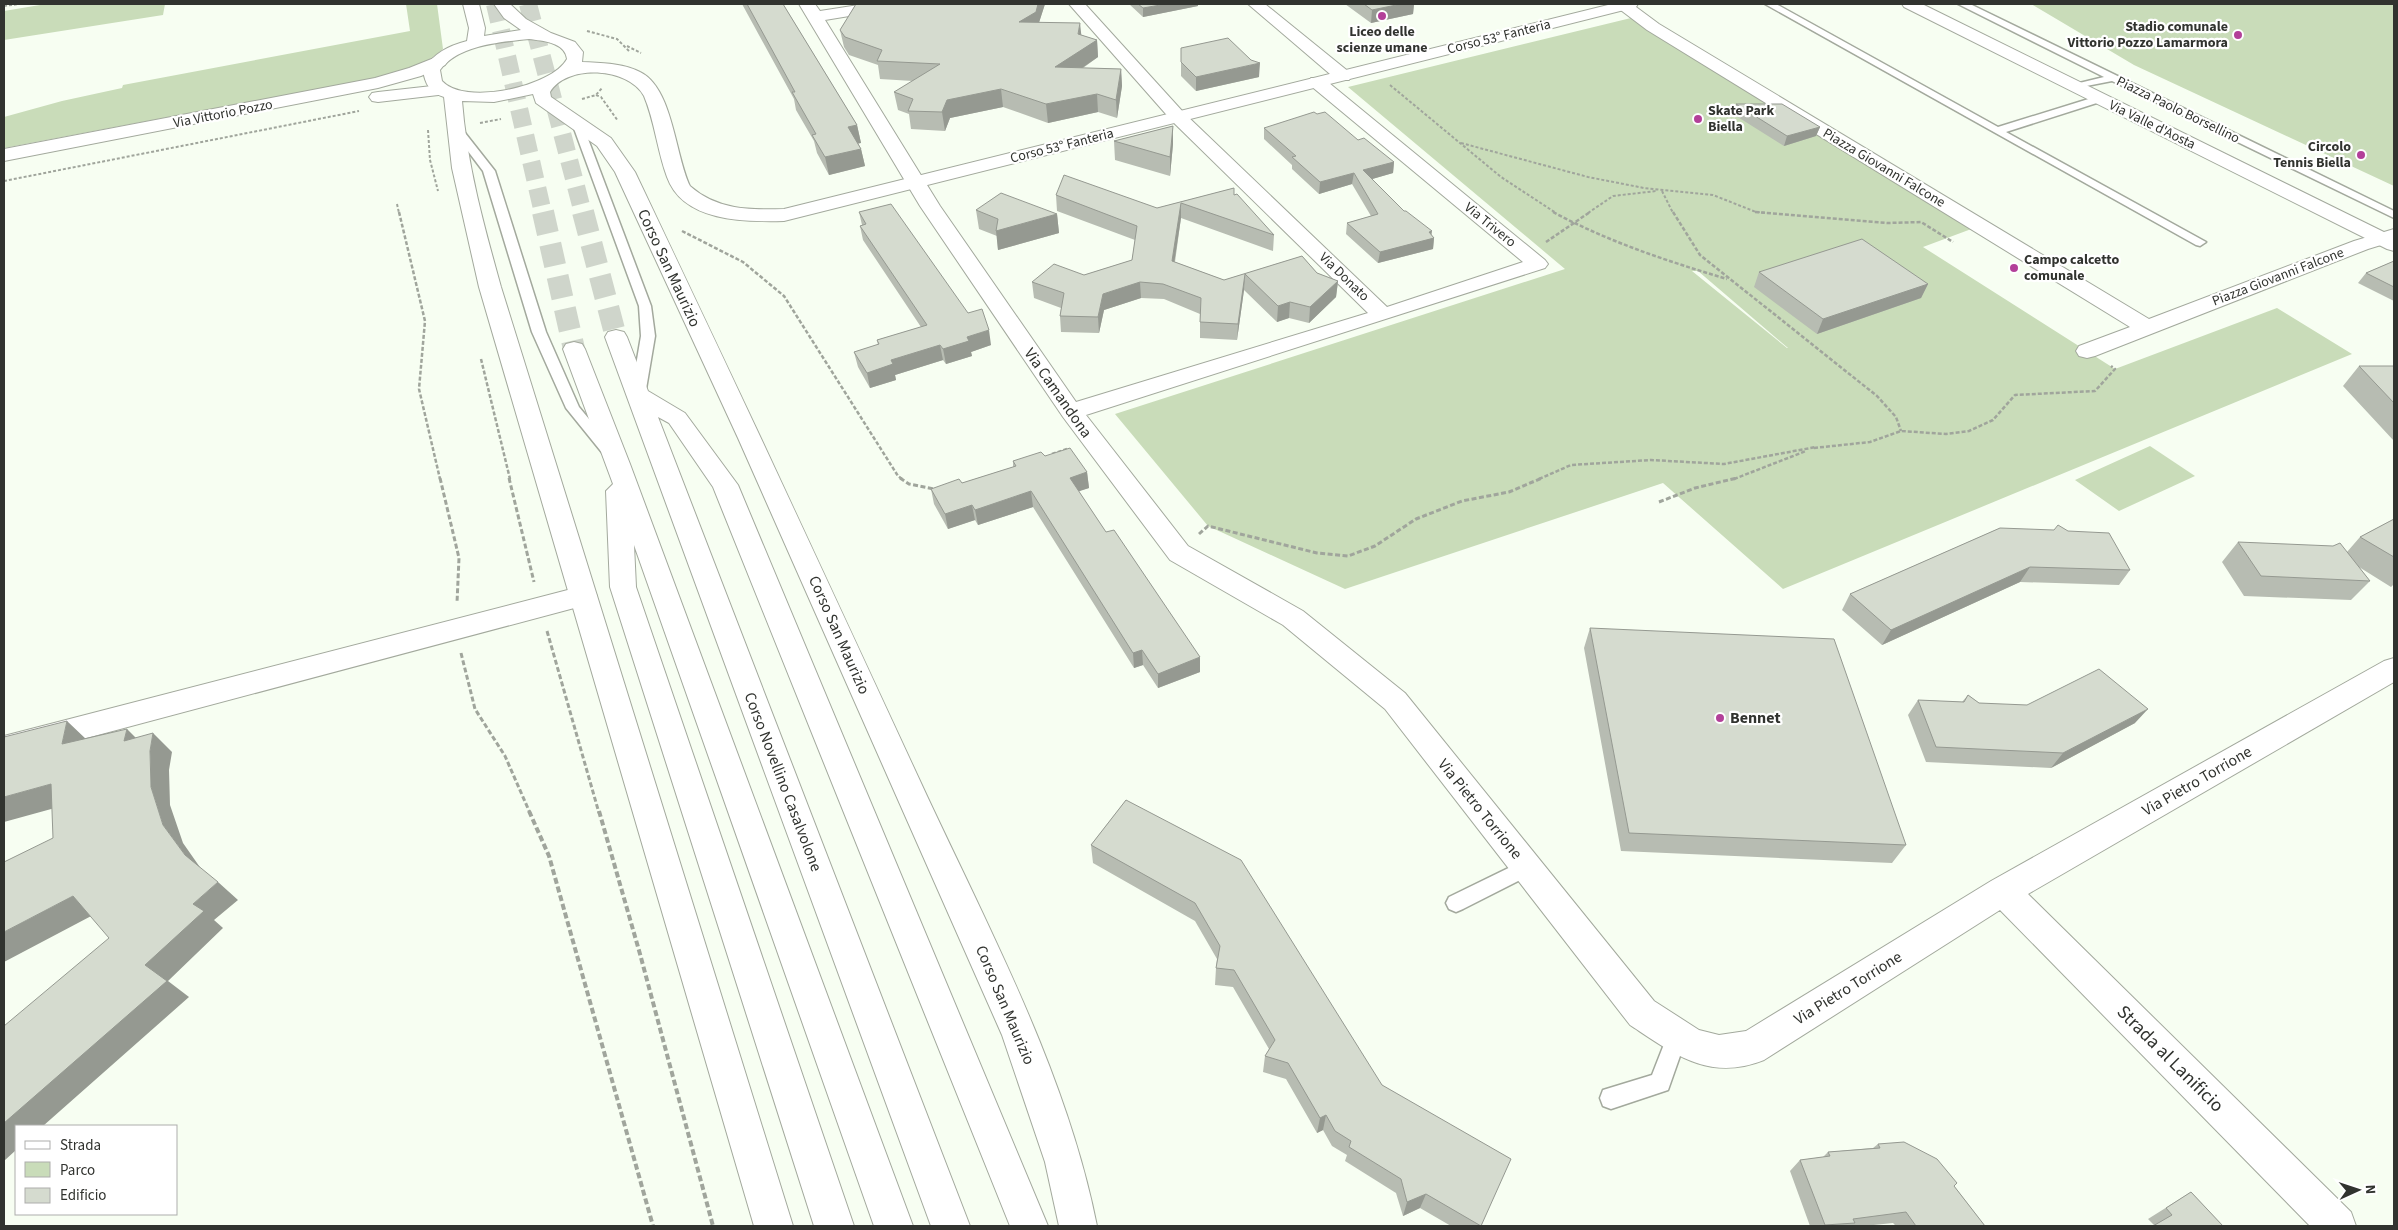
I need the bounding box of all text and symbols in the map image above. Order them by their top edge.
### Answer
marker: Liceo delle scienze umane [1376,10,1388,22]
street label: Corso 53° Fanteria [1445,14,1553,60]
place label: Stadio comunale Vittorio Pozzo Lamarmora [2067,17,2228,53]
place label: Liceo delle scienze umane [1337,22,1427,58]
marker: Stadio comunale Vittorio Pozzo Lamarmora [2232,29,2244,41]
street label: Piazza Paolo Borsellino [2113,71,2243,149]
street label: Via Vittorio Pozzo [172,95,274,133]
street label: Via Valle d'Aosta [2105,95,2199,155]
place label: Skate Park Biella [1708,101,1774,137]
marker: Skate Park Biella [1692,113,1704,125]
street label: Corso 53° Fanteria [1008,123,1116,169]
street label: Piazza Giovanni Falcone [1819,123,1949,213]
place label: Circolo Tennis Biella [2273,137,2351,173]
marker: Circolo Tennis Biella [2355,149,2367,161]
street label: Via Trivero [1460,198,1520,252]
street label: Corso San Maurizio [632,205,706,331]
street label: Piazza Giovanni Falcone [2209,243,2347,311]
street label: Via Donato [1314,248,1374,306]
place label: Campo calcetto comunale [2024,250,2119,286]
marker: Campo calcetto comunale [2008,262,2020,274]
street label: Via Camandona [1019,344,1097,442]
street label: Corso San Maurizio [803,572,875,698]
street label: Corso Novellino Casalvolone [739,689,827,875]
place label: Bennet [1730,707,1781,729]
marker: Bennet [1714,712,1726,724]
street label: Via Pietro Torrione [2138,741,2256,821]
street label: Via Pietro Torrione [1433,754,1527,864]
street label: Corso San Maurizio [970,942,1040,1068]
street label: Via Pietro Torrione [1790,946,1906,1030]
street label: Strada al Lanificio [2110,999,2230,1119]
legend [15,1125,178,1215]
text: Strada [60,1135,101,1156]
text: Parco [60,1160,95,1181]
north arrow [2333,1165,2383,1215]
text: N [2360,1184,2380,1195]
text: Edificio [60,1185,107,1206]

